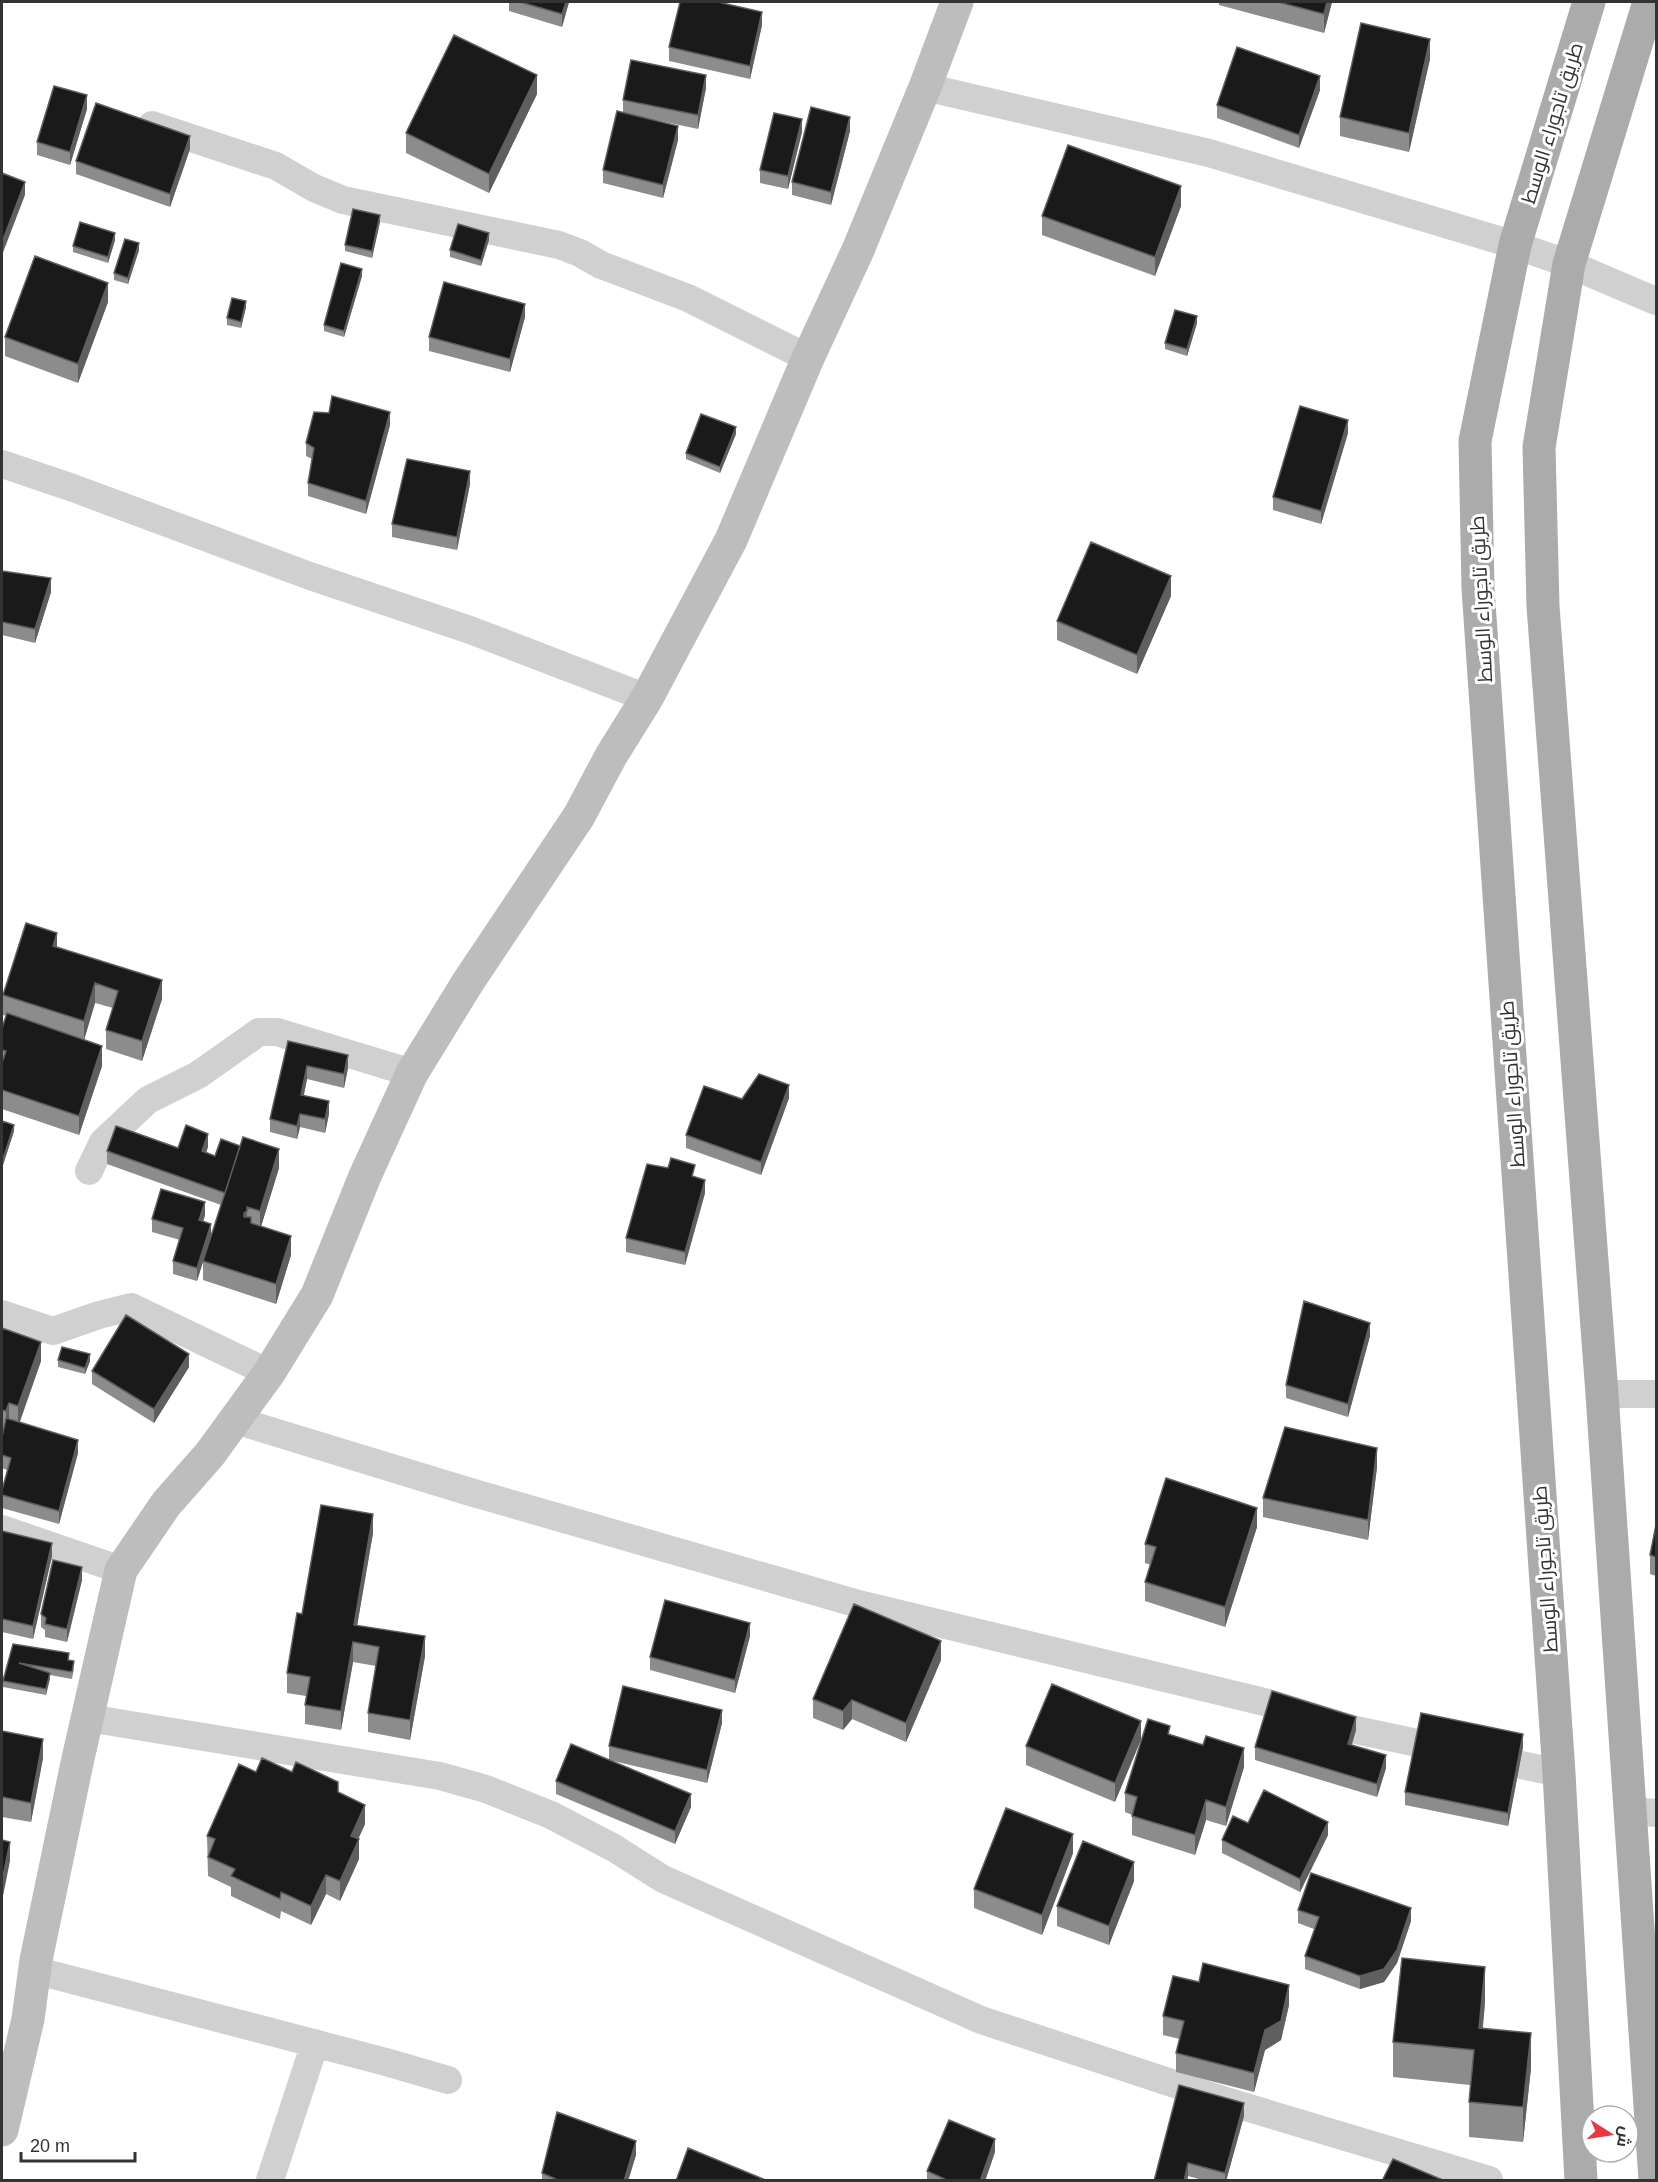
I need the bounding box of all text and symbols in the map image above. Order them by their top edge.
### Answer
street label: طريق تاجوراء الوسط [1517,40,1589,207]
street label: طريق تاجوراء الوسط [1466,515,1498,683]
street label: طريق تاجوراء الوسط [1495,1000,1531,1168]
street label: طريق تاجوراء الوسط [1528,1485,1564,1653]
north arrow [1580,2104,1640,2164]
scale bar [21,2125,135,2163]
text: ش [1613,2125,1635,2149]
text: 20 m [30,2136,70,2156]

